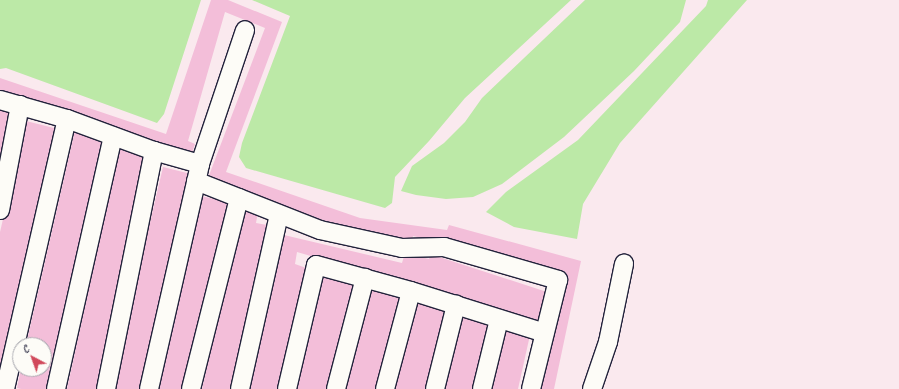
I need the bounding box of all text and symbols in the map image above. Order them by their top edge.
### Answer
north arrow [12,337,52,377]
text: С [18,342,31,356]

